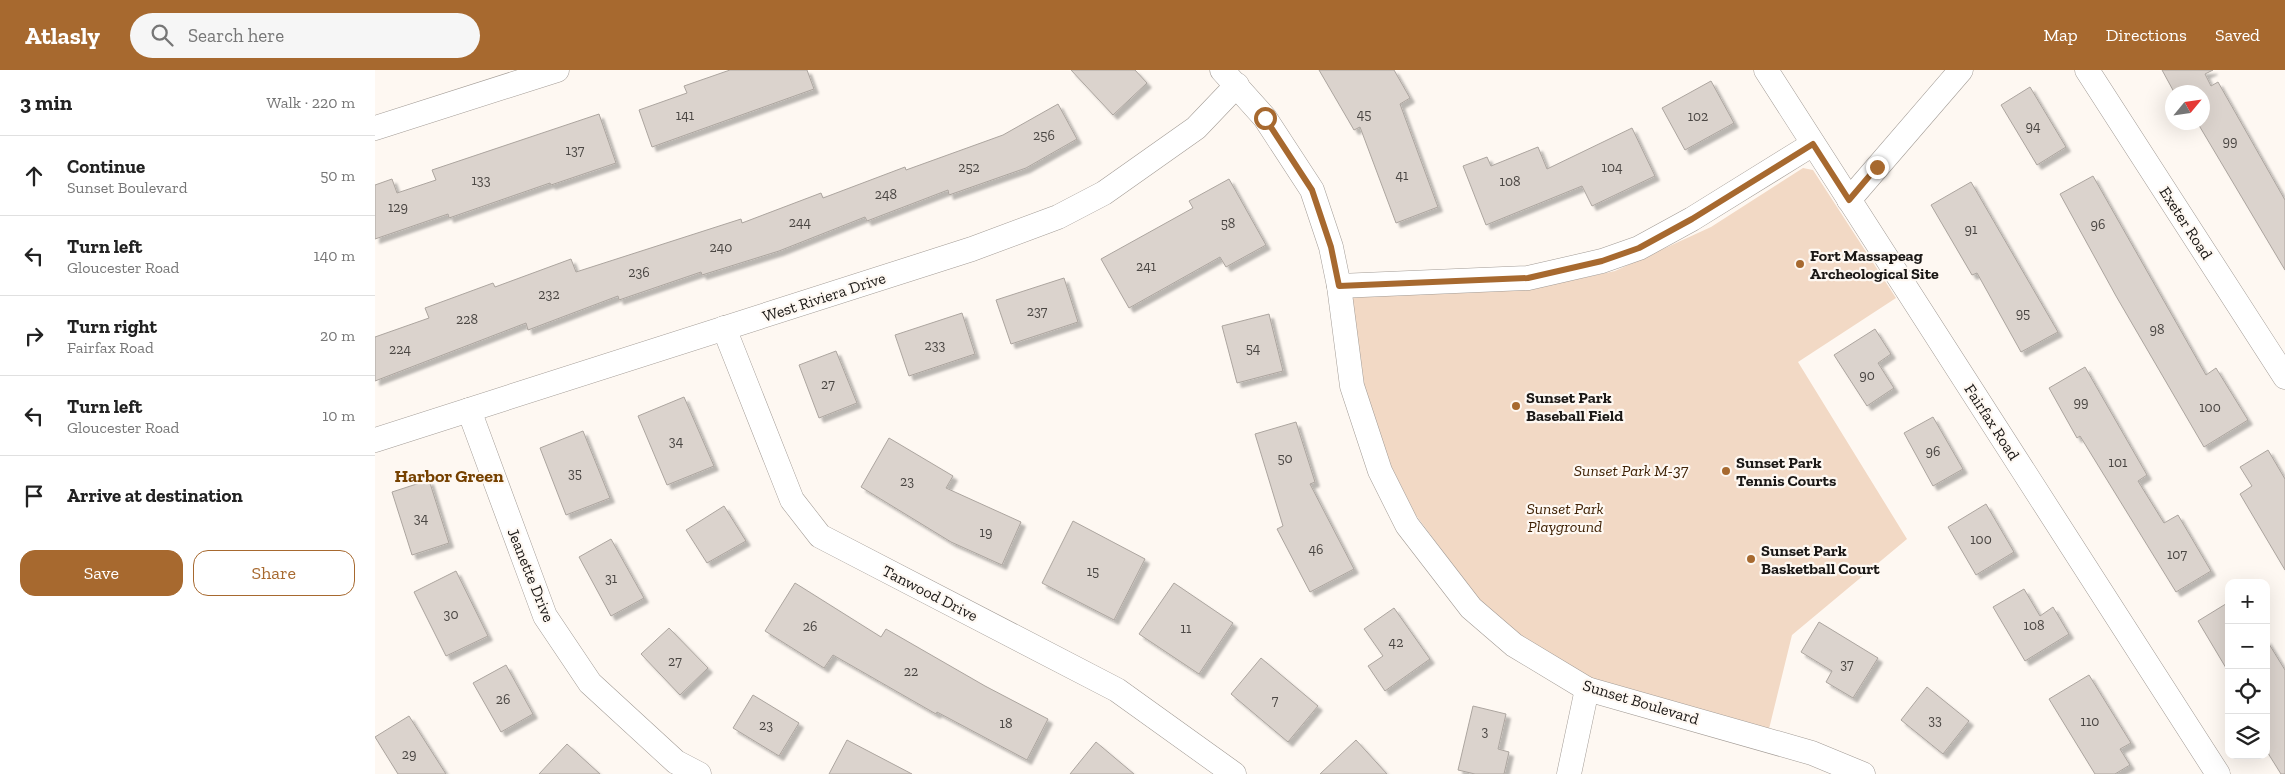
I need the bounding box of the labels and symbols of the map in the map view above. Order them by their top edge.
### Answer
north arrow [2165,85,2210,130]
house number: 45 [1357,106,1371,123]
house number: 141 [676,107,695,124]
route start [1254,107,1277,130]
house number: 102 [1688,108,1708,125]
house number: 94 [2026,118,2041,135]
house number: 256 [1033,127,1055,144]
house number: 99 [2223,133,2237,150]
house number: 137 [566,142,585,159]
route end [1866,156,1889,179]
house number: 252 [958,159,980,176]
house number: 104 [1602,159,1623,176]
house number: 41 [1396,167,1409,184]
house number: 133 [471,172,491,189]
house number: 108 [1500,173,1521,190]
street label: Exeter Road [2155,183,2217,263]
house number: 248 [875,186,897,203]
house number: 129 [388,199,408,216]
house number: 244 [789,214,812,231]
house number: 58 [1221,215,1235,232]
house number: 96 [2091,216,2105,233]
house number: 91 [1965,221,1978,238]
house number: 240 [710,239,732,256]
place label: Fort Massapeag Archeological Site [1810,246,1939,283]
house number: 241 [1136,258,1157,275]
marker: Fort Massapeag Archeological Site [1794,258,1806,270]
house number: 236 [628,264,650,281]
street label: West Riviera Drive [760,268,888,326]
house number: 232 [538,286,560,303]
house number: 237 [1027,303,1048,320]
house number: 95 [2016,305,2030,322]
house number: 228 [456,311,478,328]
house number: 98 [2150,321,2164,338]
house number: 233 [925,337,946,354]
house number: 54 [1246,340,1261,357]
house number: 224 [389,341,411,358]
house number: 90 [1859,367,1875,384]
house number: 27 [821,376,835,393]
street label: Fairfax Road [1960,380,2024,464]
place label: Sunset Park Baseball Field [1526,388,1623,425]
house number: 99 [2074,394,2088,411]
house number: 100 [2199,399,2221,416]
marker: Sunset Park Baseball Field [1510,400,1522,412]
house number: 34 [669,433,684,450]
house number: 96 [1926,443,1940,460]
house number: 50 [1277,450,1293,467]
place label: Sunset Park Tennis Courts [1736,453,1836,490]
house number: 101 [2109,454,2128,471]
park label: Sunset Park M-37 [1574,461,1689,480]
district label: Harbor Green [394,465,504,487]
house number: 35 [568,465,582,482]
marker: Sunset Park Tennis Courts [1720,465,1732,477]
house number: 23 [900,473,914,490]
park label: Sunset Park Playground [1526,499,1604,536]
house number: 34 [414,510,429,527]
house number: 19 [980,524,992,541]
street label: Jeanette Drive [504,525,558,625]
house number: 100 [1970,531,1992,548]
house number: 46 [1309,541,1323,558]
place label: Sunset Park Basketball Court [1761,541,1880,578]
house number: 107 [2167,546,2187,563]
marker: Sunset Park Basketball Court [1745,553,1757,565]
street label: Tanwood Drive [879,561,981,625]
house number: 15 [1087,563,1099,580]
house number: 31 [605,570,618,587]
house number: 30 [444,606,458,623]
house number: 108 [2024,617,2045,634]
house number: 26 [803,618,817,635]
house number: 11 [1181,620,1192,637]
house number: 42 [1389,634,1403,651]
house number: 27 [668,653,682,670]
house number: 37 [1840,656,1854,673]
house number: 22 [904,663,918,680]
street label: Sunset Boulevard [1581,675,1702,729]
house number: 26 [496,691,510,708]
house number: 7 [1272,692,1279,709]
house number: 33 [1928,712,1942,729]
house number: 110 [2081,713,2099,730]
house number: 18 [1000,715,1012,732]
house number: 23 [759,717,773,734]
house number: 3 [1482,723,1489,740]
house number: 29 [402,746,416,763]

